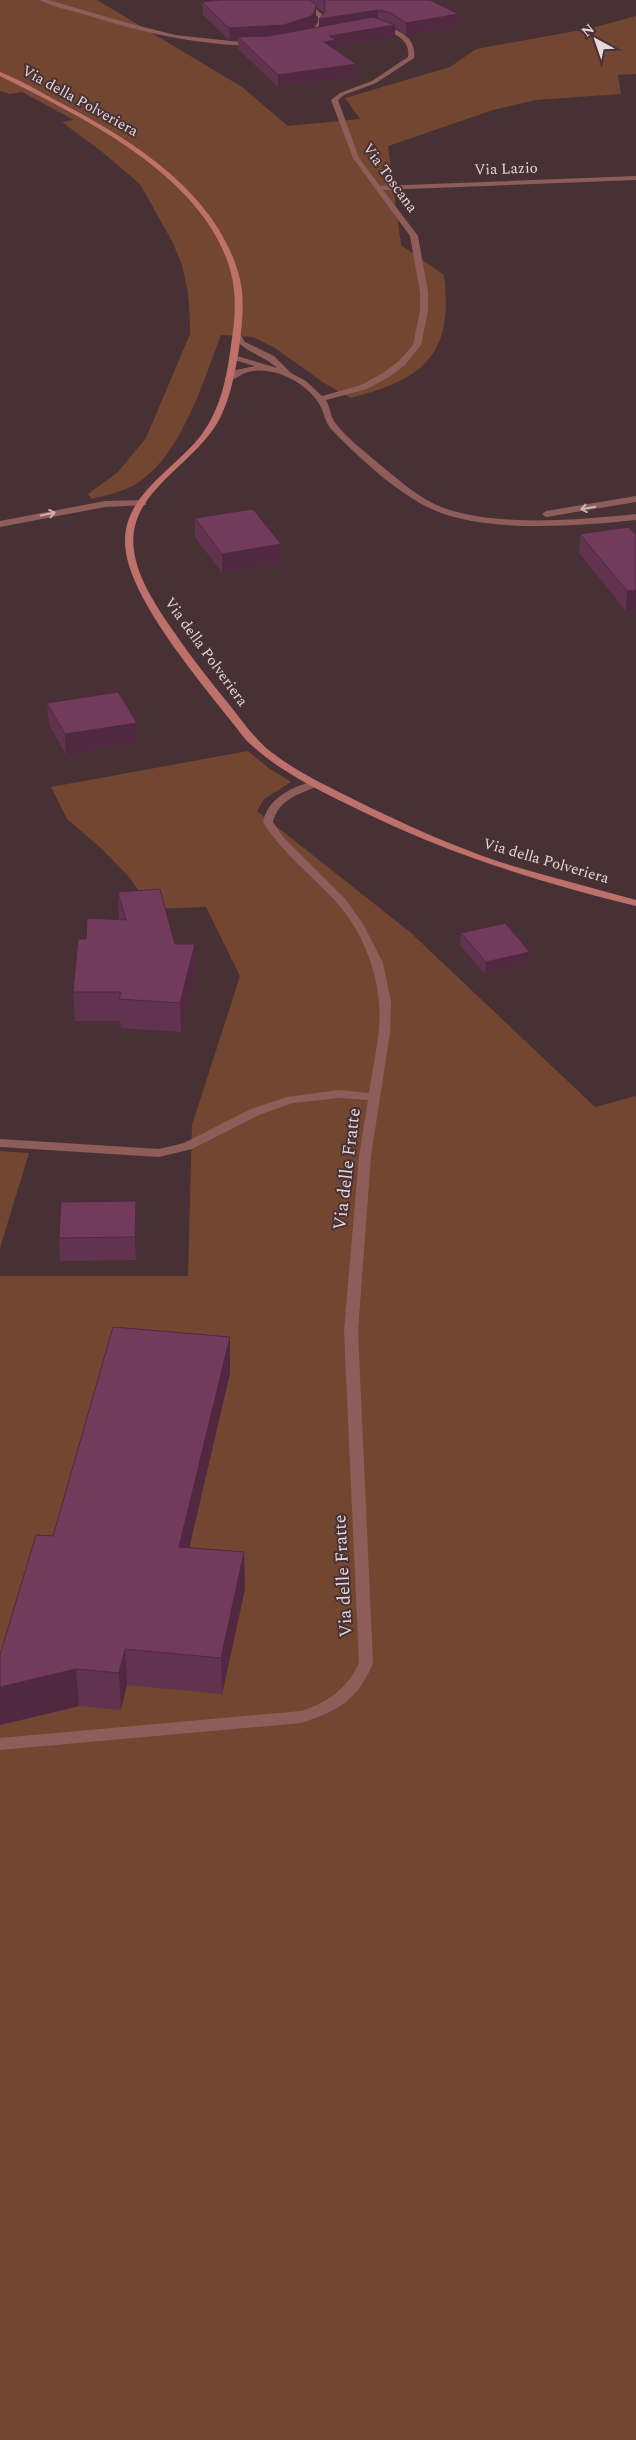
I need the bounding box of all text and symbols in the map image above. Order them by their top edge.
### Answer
north arrow [571,15,621,65]
text: N [577,19,599,42]
street label: Via della Polveriera [18,59,143,143]
street label: Via Toscana [357,138,424,218]
street label: Via Lazio [474,156,538,182]
one-way arrow [580,503,596,513]
one-way arrow [39,509,55,519]
street label: Via della Polveriera [158,593,254,712]
street label: Via della Polveriera [480,832,612,890]
street label: Via delle Fratte [326,1106,368,1232]
street label: Via delle Fratte [326,1514,360,1638]

